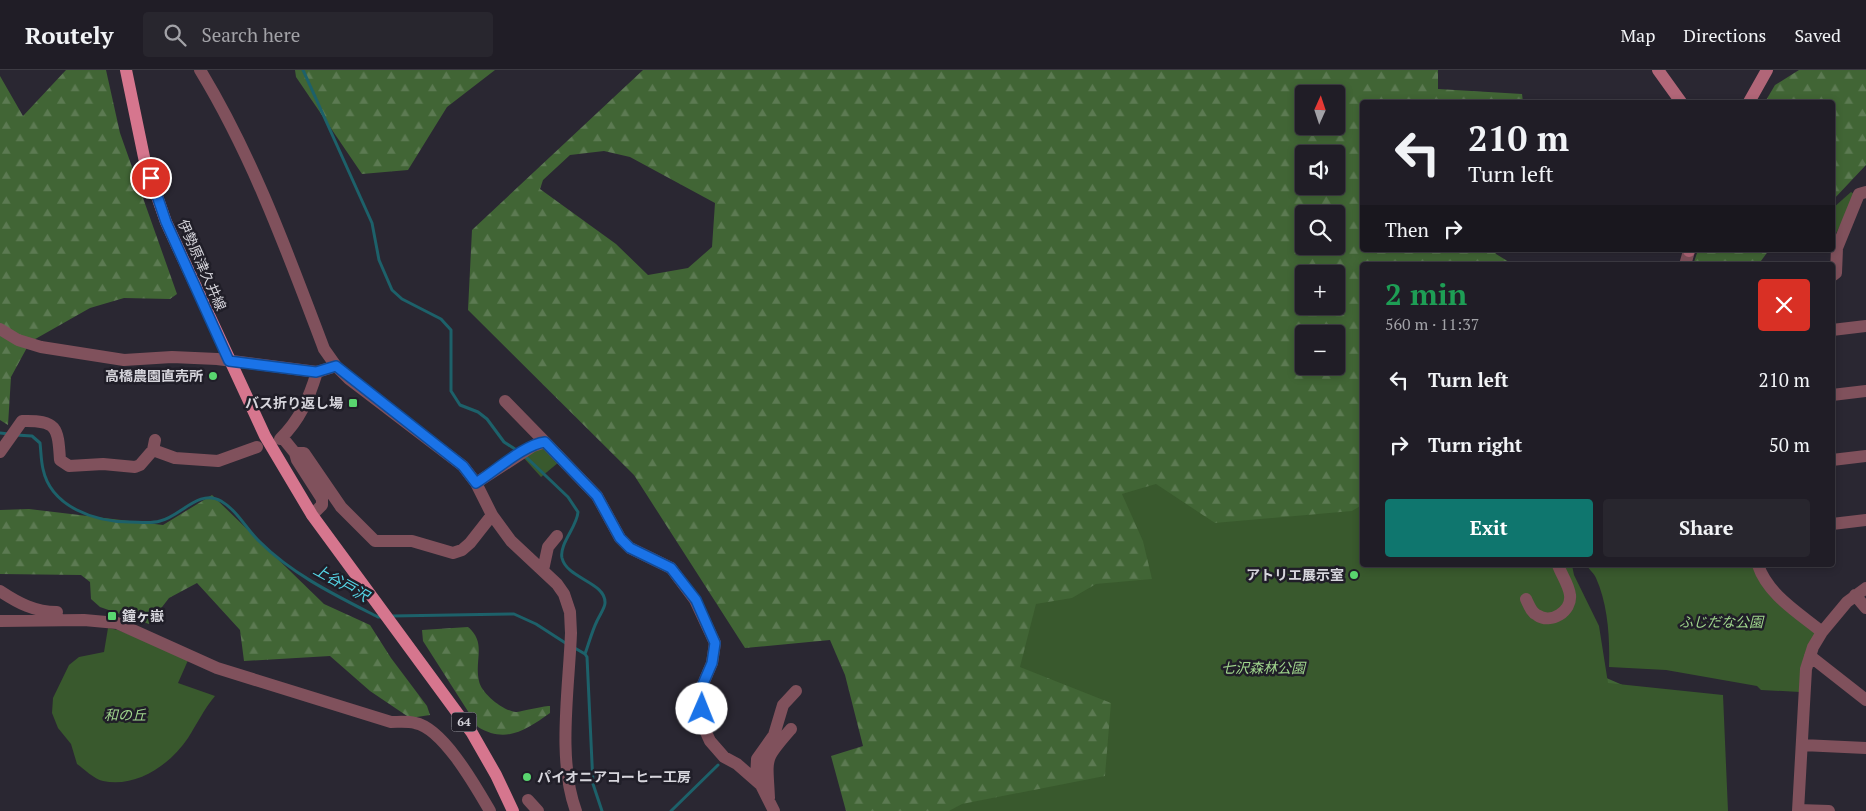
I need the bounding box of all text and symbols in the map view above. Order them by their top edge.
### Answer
search box [143,12,493,57]
text: Routely [25,19,113,51]
icon: search [161,21,189,49]
text: Search here [201,22,300,47]
text: Map [1620,23,1655,47]
text: Directions [1683,23,1766,47]
text: Saved [1794,23,1841,47]
north arrow [1295,85,1345,135]
map controls [1295,85,1345,375]
text: 210 m [1468,115,1569,161]
icon: left [1385,120,1450,185]
button: sound [1295,145,1345,195]
pin [130,157,172,199]
text: Turn left [1468,159,1554,188]
icon: arrive [137,164,165,192]
button: search [1295,205,1345,255]
icon: right [1439,215,1467,243]
street label: 伊勢原津久井線 [174,216,231,313]
text: Then [1385,217,1429,242]
button: + [1295,265,1345,315]
text: 2 min [1385,274,1467,314]
button: close [1758,279,1810,331]
text: 560 m · 11:37 [1385,313,1479,335]
button: − [1295,325,1345,375]
place label: 高橋農園直売所 [105,366,203,385]
icon: left [1385,366,1413,394]
text: Turn left [1428,367,1509,392]
text: 210 m [1759,367,1810,392]
marker: 高橋農園直売所 [207,370,219,382]
place label: バス折り返し場 [245,393,343,412]
marker: バス折り返し場 [347,397,359,409]
icon: right [1385,431,1413,459]
text: Turn right [1428,432,1522,457]
text: 50 m [1769,432,1810,457]
button: Exit [1385,499,1593,557]
button: Share [1603,499,1810,557]
water label: 上谷戸沢 [310,559,374,606]
place label: アトリエ展示室 [1246,565,1344,584]
marker: アトリエ展示室 [1348,569,1360,581]
place label: 鐘ヶ嶽 [122,606,164,625]
marker: 鐘ヶ嶽 [106,610,118,622]
park label: ふじだな公園 [1679,612,1765,631]
park label: 七沢森林公園 [1221,658,1307,677]
position arrow [675,682,727,734]
park label: 和の丘 [104,705,147,724]
road number: 64 [452,712,476,732]
place label: パイオニアコーヒー工房 [537,767,691,786]
marker: パイオニアコーヒー工房 [521,771,533,783]

